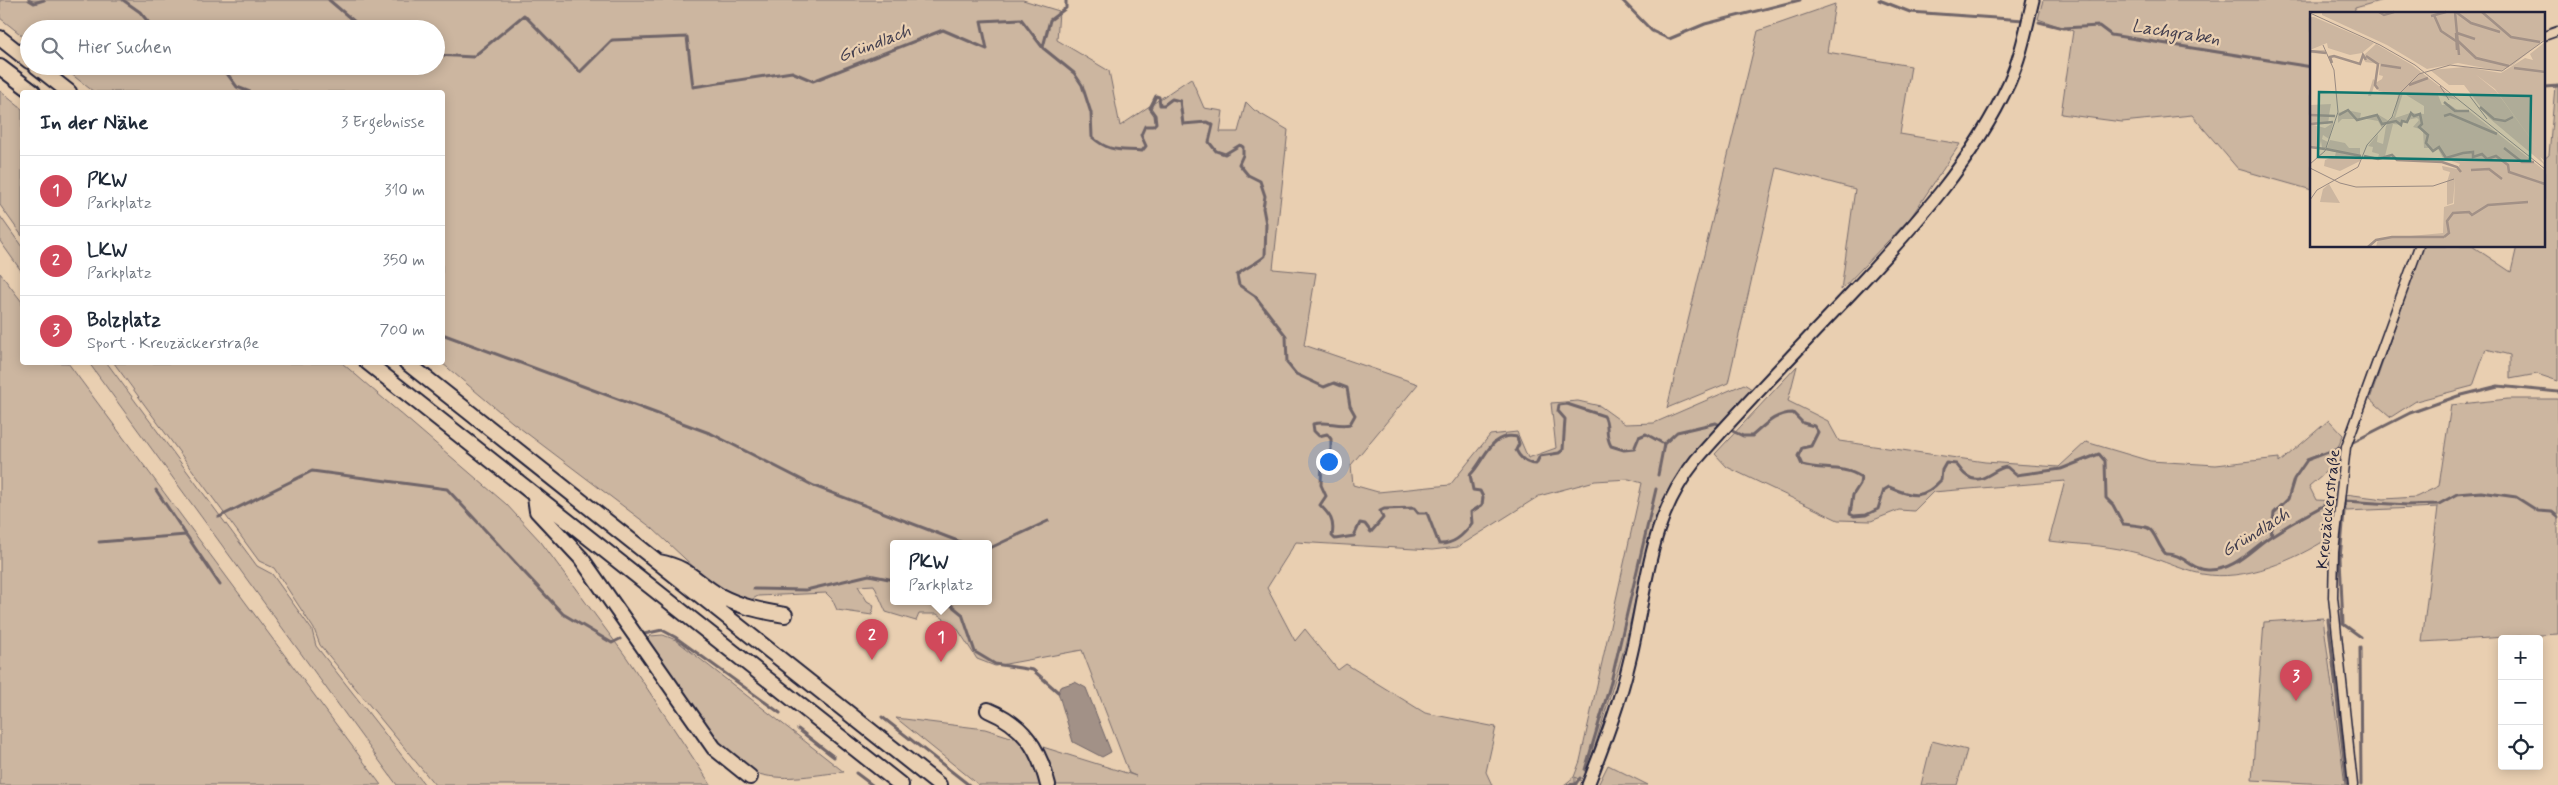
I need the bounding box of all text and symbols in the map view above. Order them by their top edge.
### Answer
inset map [2310,12,2546,248]
water label: Lachgraben [2130,14,2222,52]
water label: Gründlach [834,19,915,69]
search box [20,20,445,75]
icon: search [38,34,66,62]
text: Hier suchen [78,35,172,60]
text: In der Nähe [40,109,148,137]
text: 3 Ergebnisse [341,112,425,133]
text: PKW [87,168,127,193]
text: 1 [52,180,60,201]
text: 310 m [384,180,425,201]
text: Parkplatz [87,193,152,214]
text: LKW [87,238,127,263]
text: 2 [52,250,60,271]
text: 350 m [383,250,425,271]
text: Parkplatz [87,263,152,284]
text: Bolzplatz [87,308,161,333]
text: 3 [52,320,60,341]
text: 700 m [379,320,425,341]
text: Sport · Kreuzäckerstraße [87,333,259,354]
street label: Kreuzäckerstraße [2312,448,2345,570]
your location [1316,449,1342,475]
water label: Gründlach [2217,502,2295,563]
popup [890,540,992,605]
text: PKW [909,550,949,575]
text: Parkplatz [909,575,973,596]
pin: 2 [856,619,888,660]
pin: 1 [925,621,957,662]
map controls [2498,635,2543,770]
button: + [2498,635,2543,680]
pin: 3 [2280,660,2312,701]
button: − [2498,680,2543,725]
button: locate [2498,725,2543,770]

